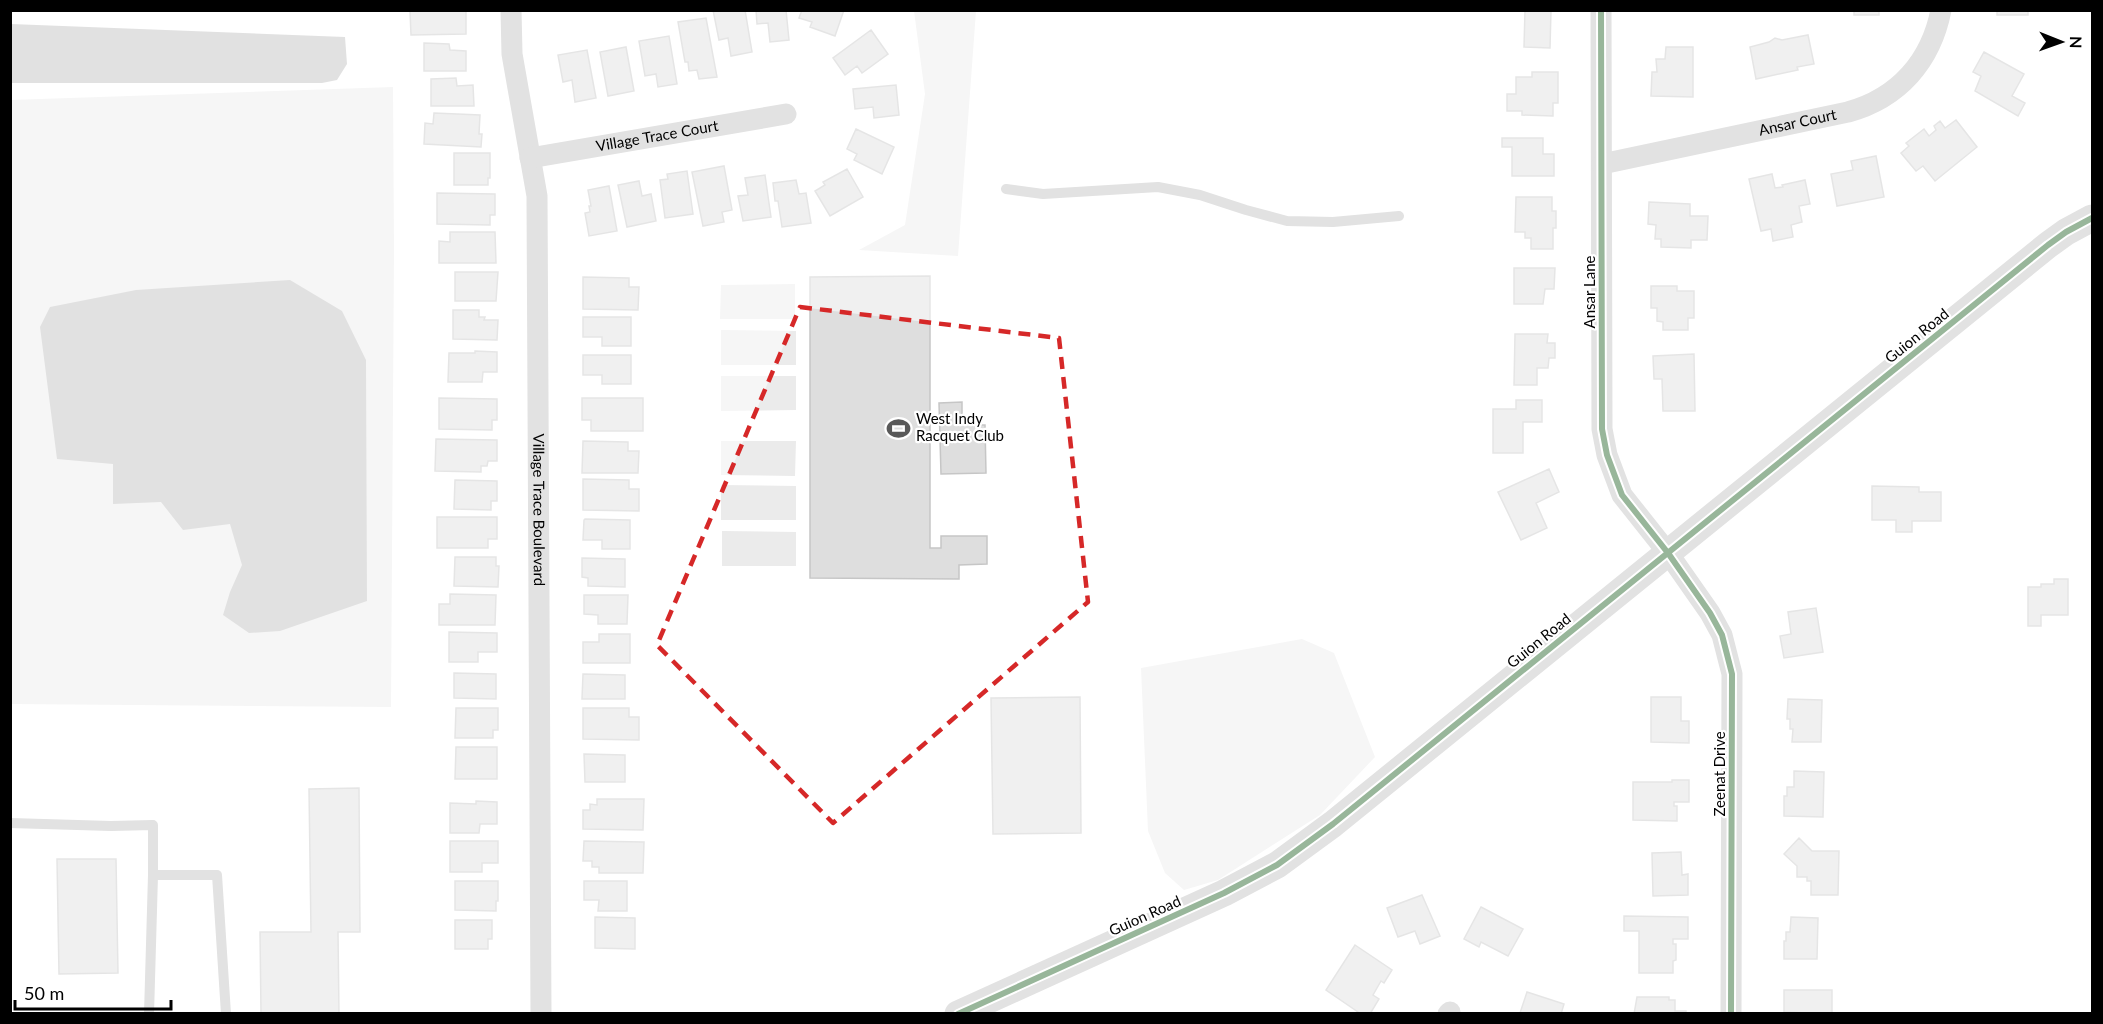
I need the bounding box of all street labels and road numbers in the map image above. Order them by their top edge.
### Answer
street label: Ansar Court [1757,105,1839,139]
street label: Village Trace Court [594,116,720,155]
street label: Ansar Lane [1580,255,1598,328]
street label: Guion Road [1881,304,1952,366]
street label: Village Trace Boulevard [530,433,549,586]
street label: Guion Road [1503,609,1574,671]
street label: Zeenat Drive [1710,731,1728,817]
street label: Guion Road [1106,891,1183,939]

